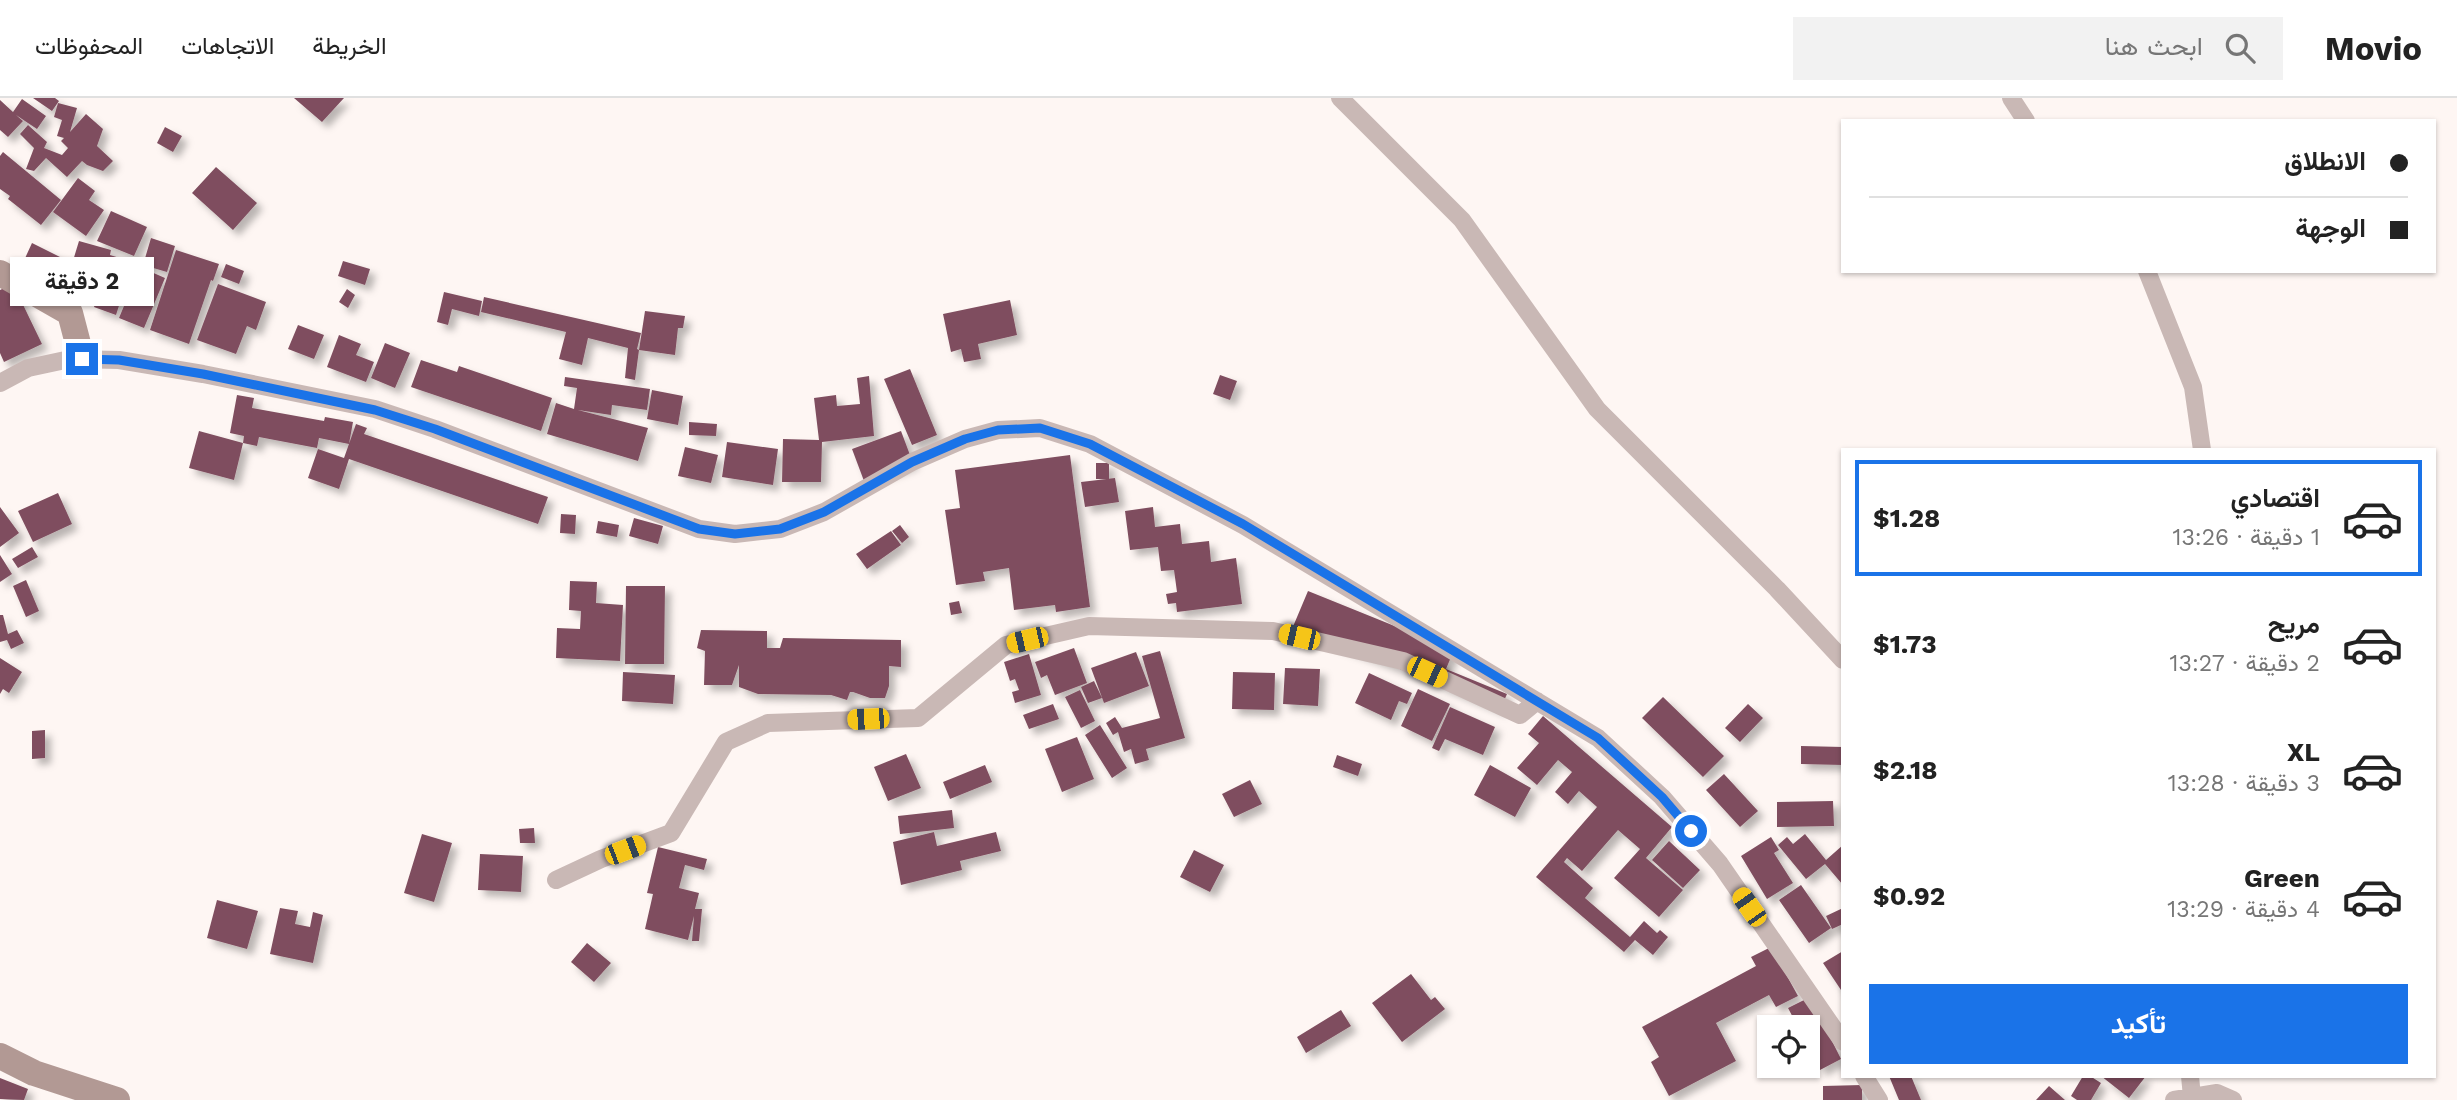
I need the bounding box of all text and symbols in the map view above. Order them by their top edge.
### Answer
search box [1793,17,2283,80]
icon: search [2221,29,2259,67]
text: Movio [2325,29,2422,68]
text: ابحث هنا [2105,31,2203,61]
text: المحفوظات [35,32,143,60]
text: الاتجاهات [181,32,274,60]
text: الخريطة [312,32,387,60]
text: الانطلاق [2284,146,2366,176]
text: الوجهة [2295,213,2366,243]
callout: 2 دقيقة [10,258,154,306]
text: 2 دقيقة [45,268,119,295]
route end [66,343,98,375]
text: اقتصادي [2231,483,2320,513]
icon: car [2341,487,2404,550]
text: $1.28 [1873,503,1940,533]
text: 1 دقيقة · 13:26 [2172,524,2320,551]
text: مريح [2268,609,2320,639]
icon: car [2341,613,2404,676]
car [1277,622,1322,652]
car [1005,625,1050,655]
text: $1.73 [1873,629,1937,659]
text: 2 دقيقة · 13:27 [2170,650,2320,677]
car [1404,654,1451,690]
car [847,708,890,730]
text: XL [2287,737,2320,767]
icon: car [2341,739,2404,802]
text: $2.18 [1873,755,1938,785]
text: 3 دقيقة · 13:28 [2168,770,2320,797]
route start [1675,815,1707,847]
car [602,833,649,867]
text: Green [2244,863,2320,893]
icon: car [2341,865,2404,928]
text: $0.92 [1873,881,1945,911]
car [1729,884,1770,930]
text: 4 دقيقة · 13:29 [2167,896,2320,923]
button: تأكيد [1869,984,2408,1064]
map controls [1757,1015,1820,1078]
button: locate [1757,1015,1820,1078]

